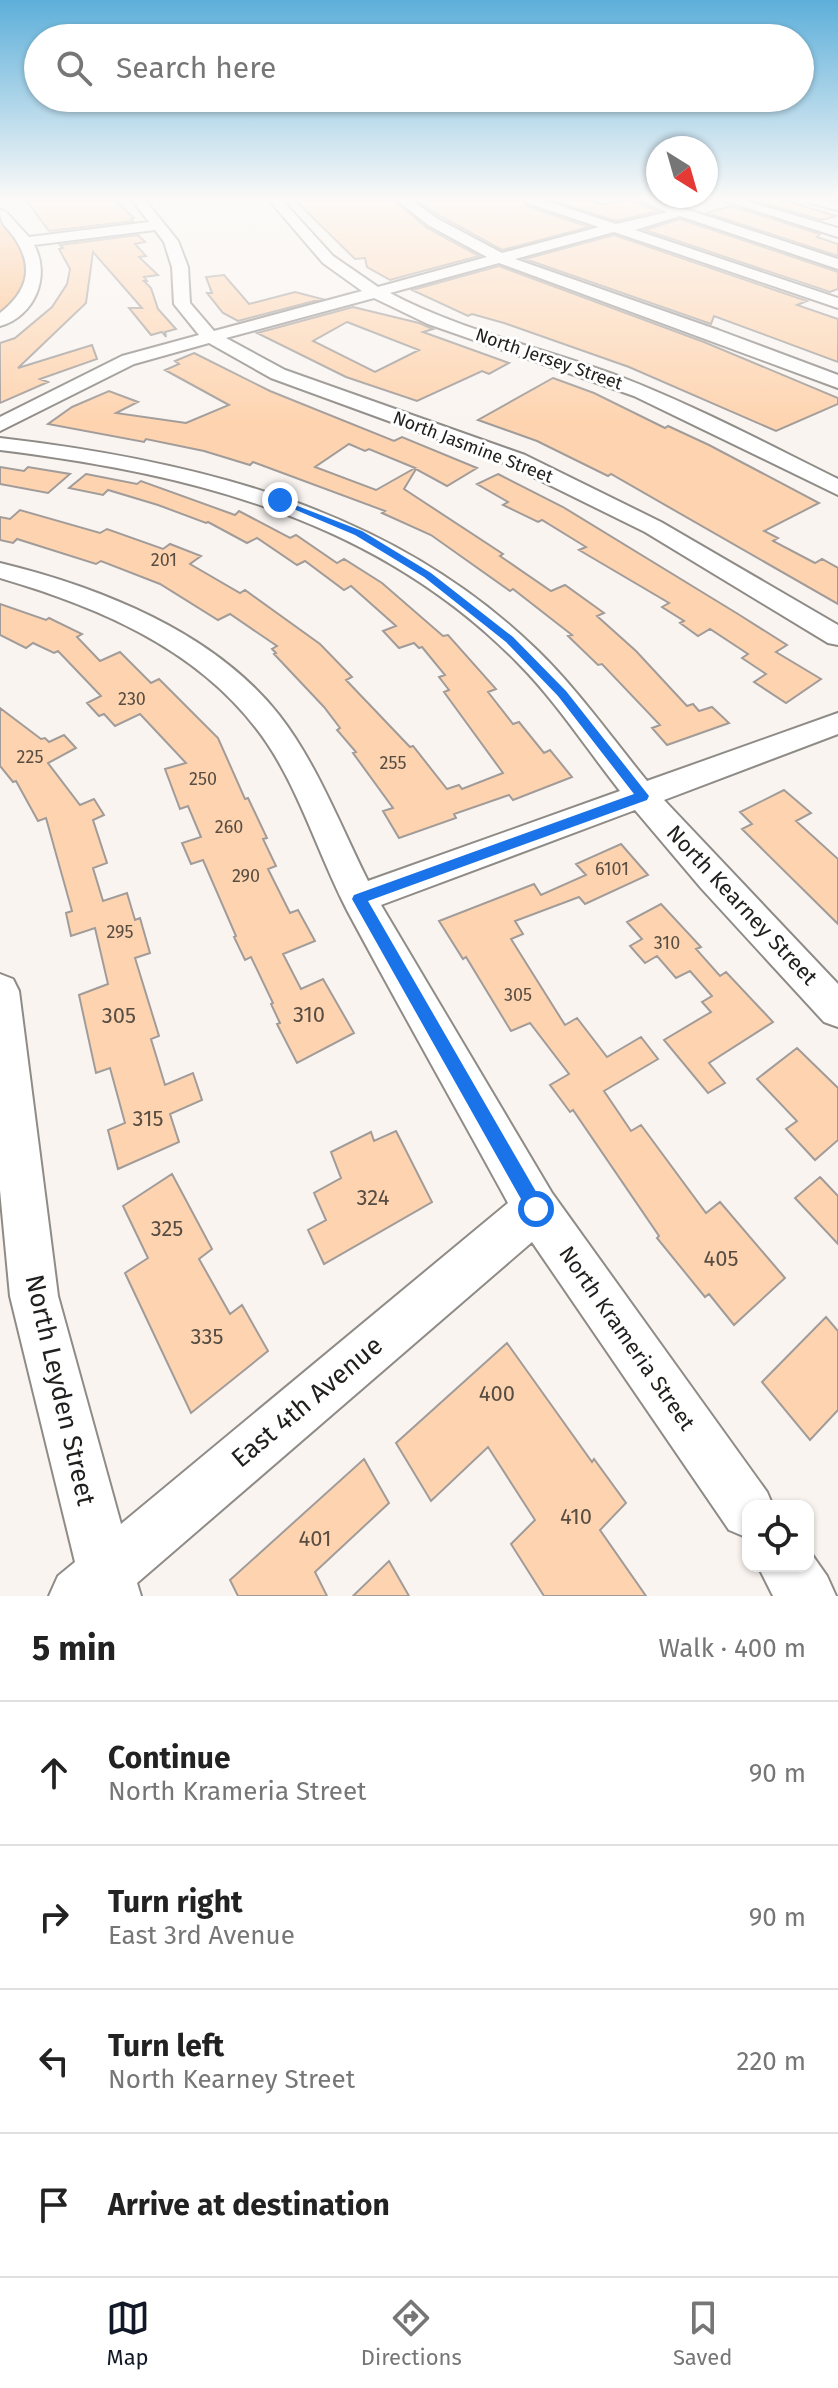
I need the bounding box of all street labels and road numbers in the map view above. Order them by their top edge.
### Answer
street label: North Jersey Street [473,324,626,395]
street label: North Jasmine Street [390,406,557,488]
street label: North Kearney Street [661,819,823,991]
street label: North Krameria Street [553,1241,701,1435]
street label: North Leyden Street [18,1272,102,1509]
street label: East 4th Avenue [225,1330,389,1474]

